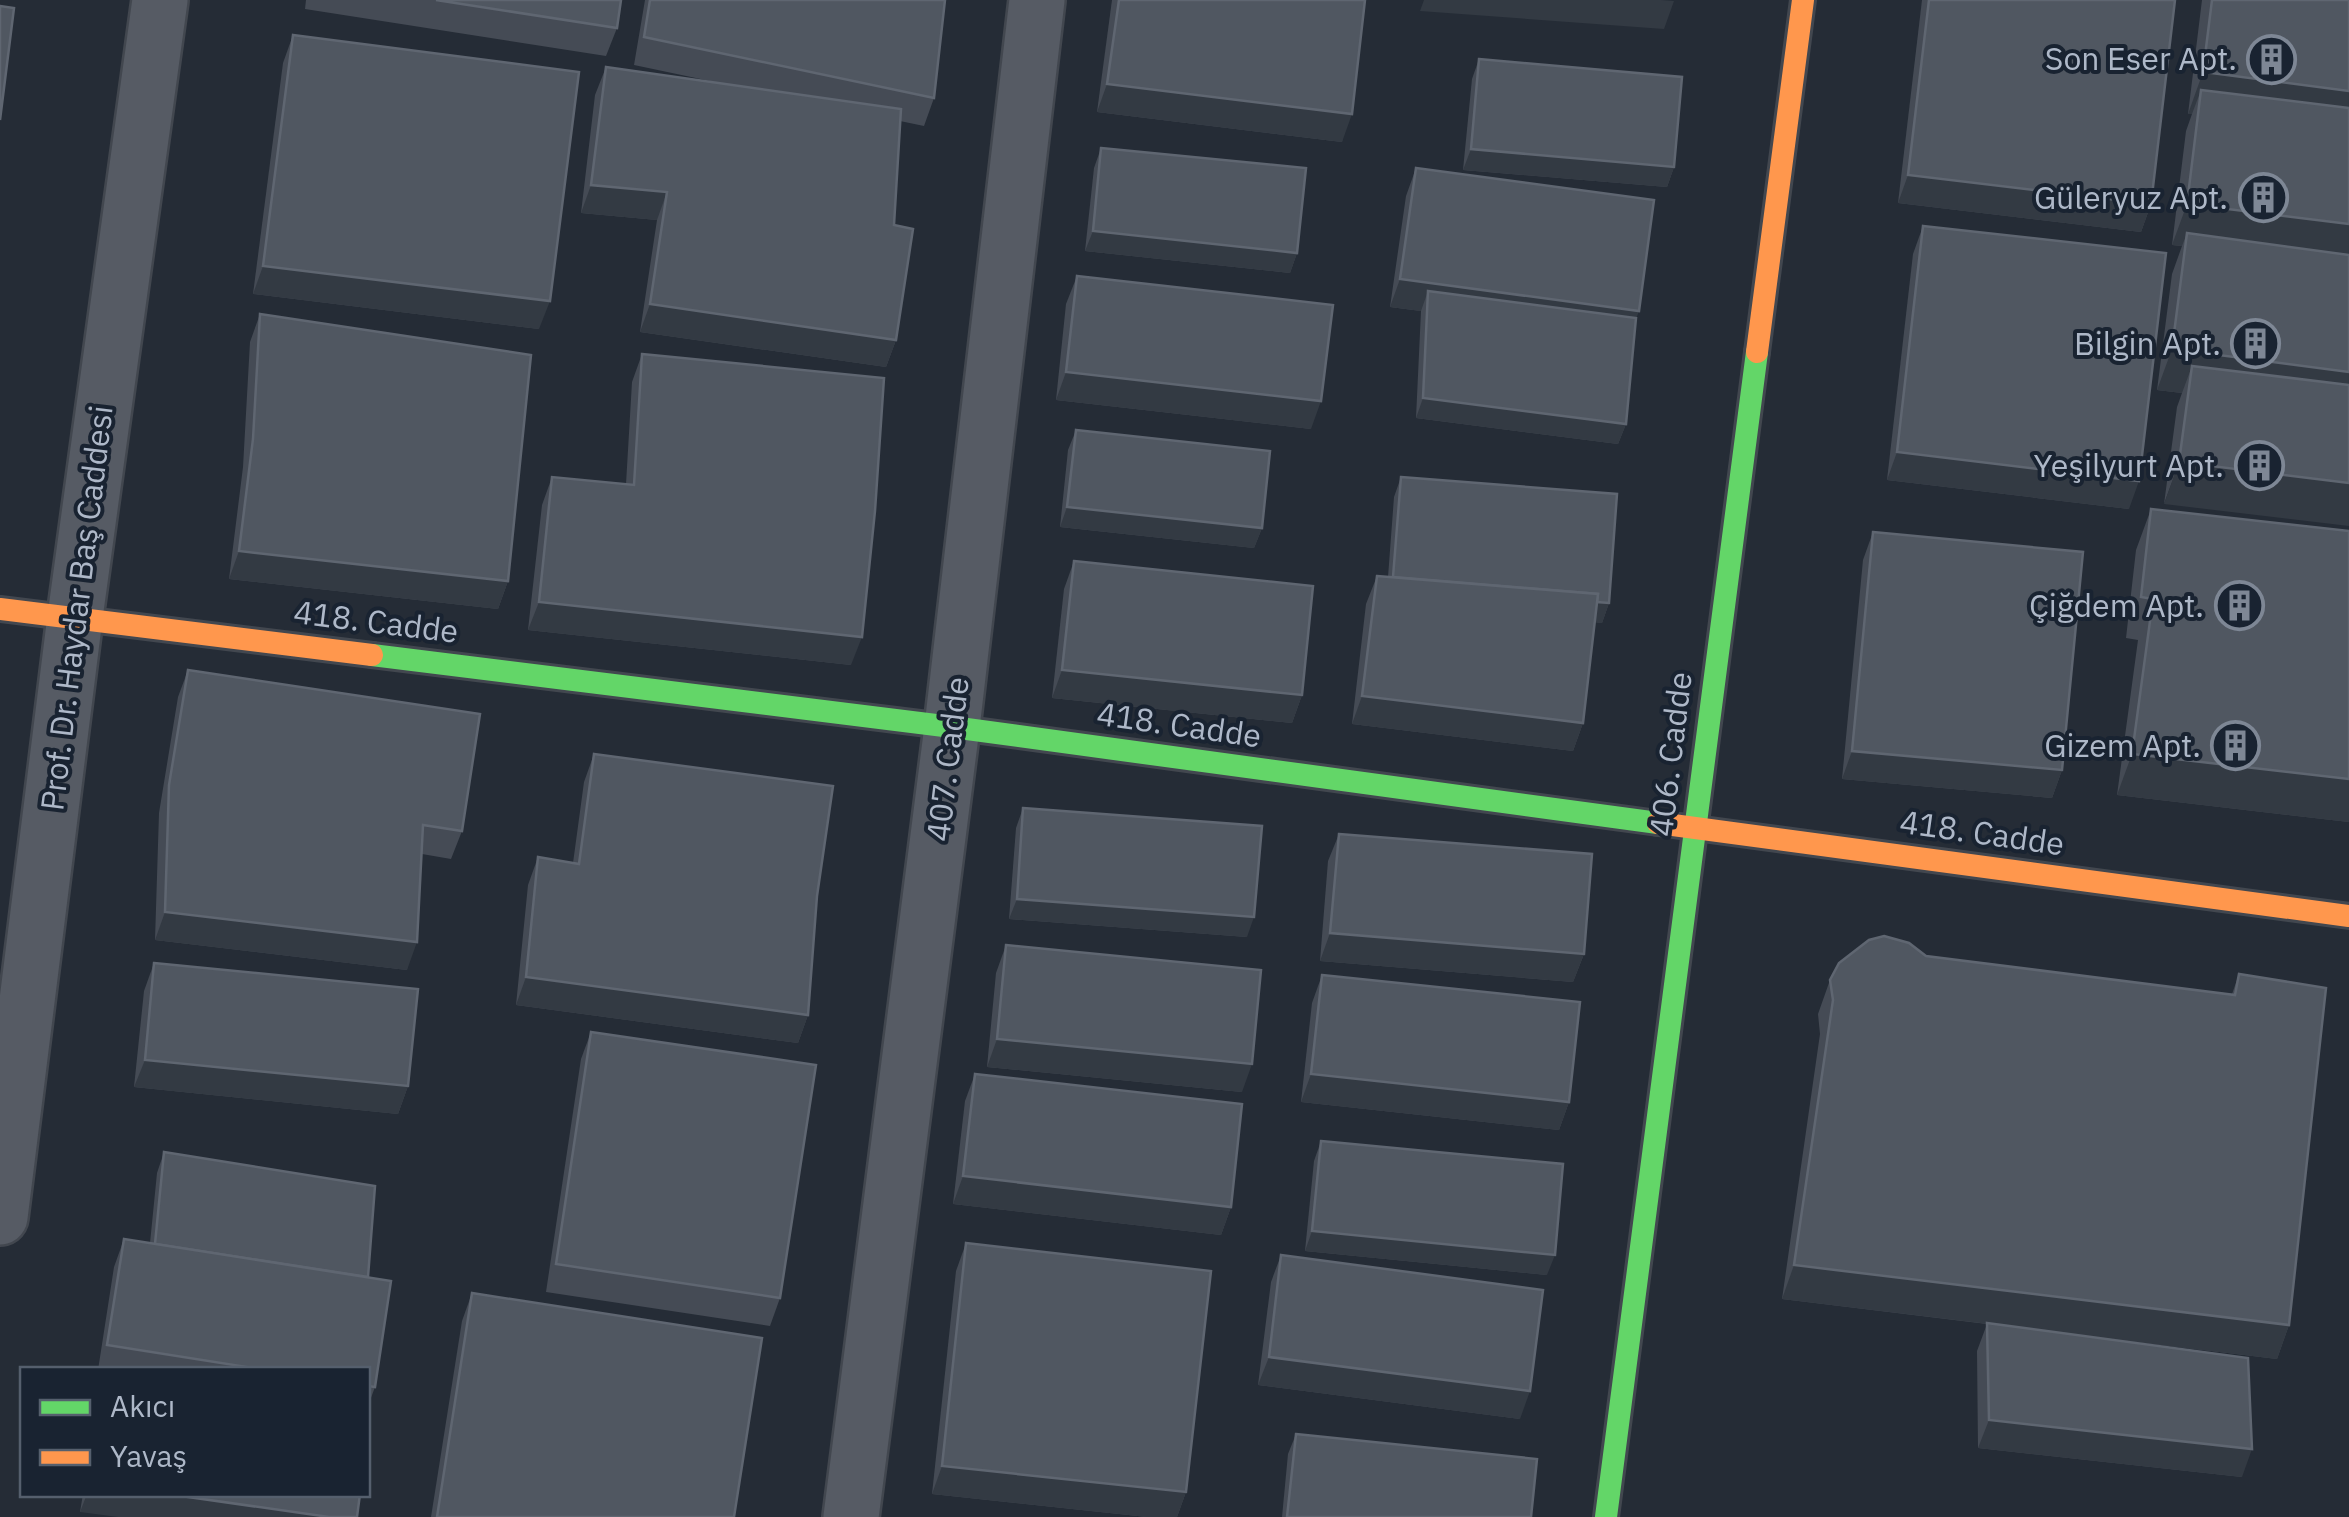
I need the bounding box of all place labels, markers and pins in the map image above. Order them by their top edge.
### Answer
building icon: Son Eser Apt. [2246,33,2298,85]
place label: Son Eser Apt. [2045,37,2237,79]
building icon: Güleryuz Apt. [2237,172,2289,224]
place label: Güleryuz Apt. [2034,176,2228,218]
building icon: Bilgin Apt. [2230,318,2282,370]
place label: Bilgin Apt. [2074,322,2221,364]
building icon: Yeşilyurt Apt. [2233,440,2285,492]
place label: Yeşilyurt Apt. [2033,444,2224,486]
building icon: Çiğdem Apt. [2213,580,2265,632]
place label: Çiğdem Apt. [2029,584,2204,626]
building icon: Gizem Apt. [2210,720,2262,772]
place label: Gizem Apt. [2044,724,2201,766]

